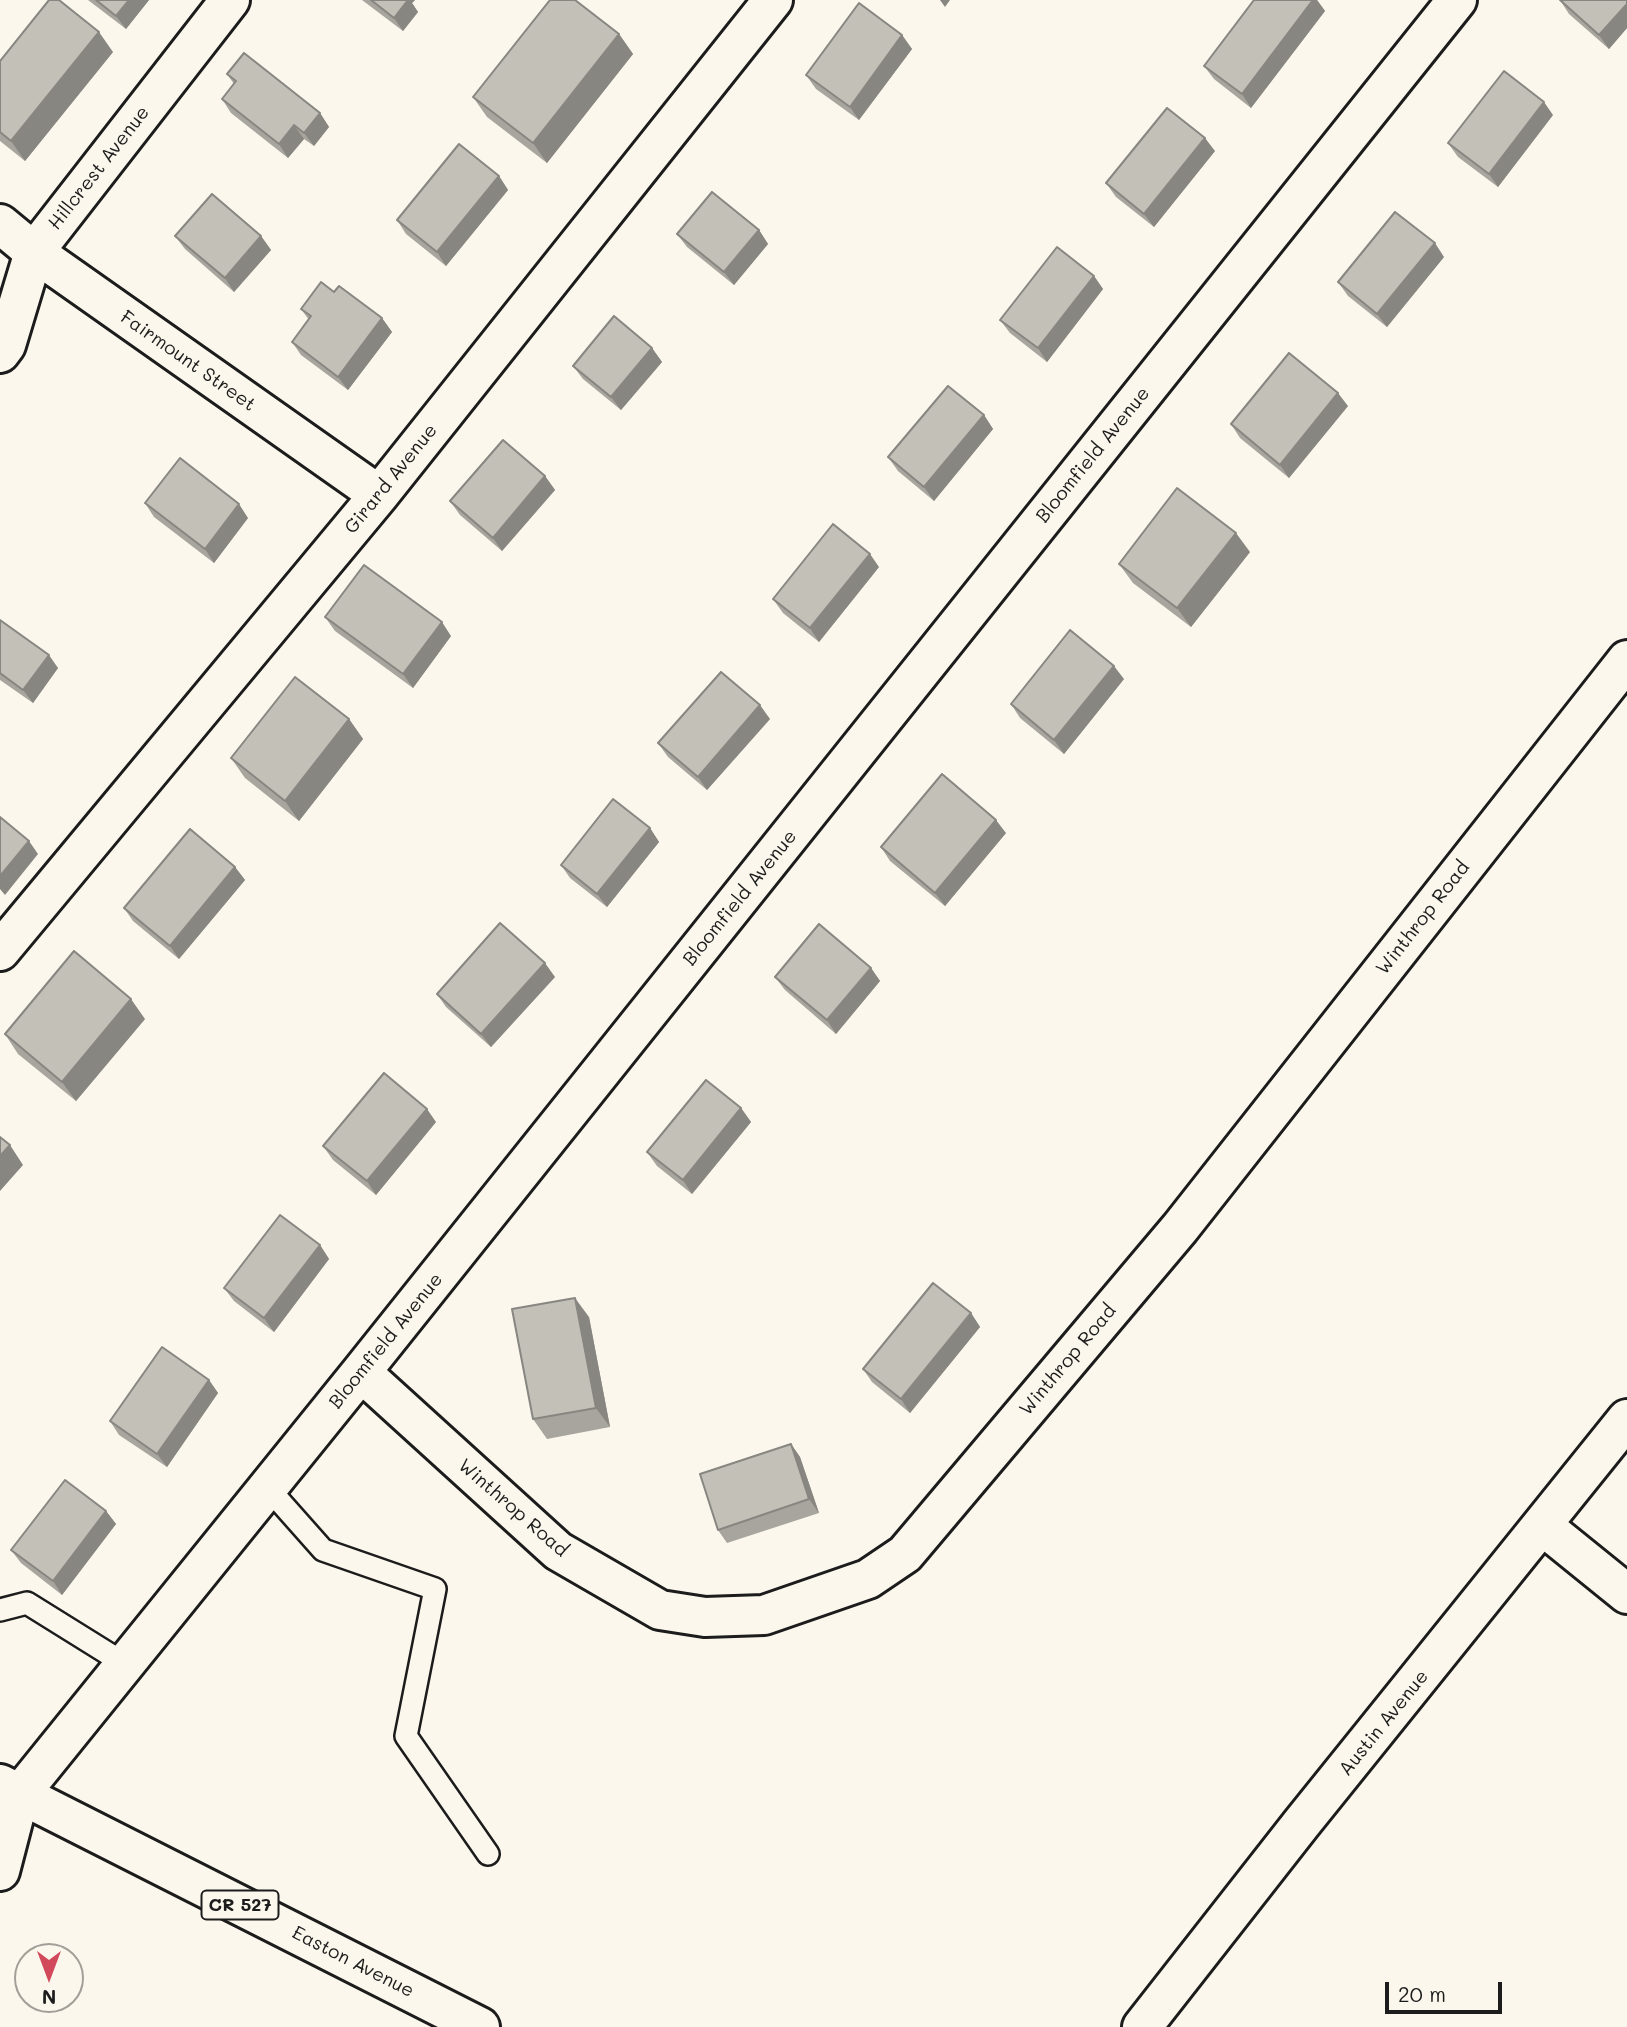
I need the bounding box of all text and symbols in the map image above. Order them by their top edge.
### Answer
street label: Hillcrest Avenue [44,102,154,234]
street label: Fairmount Street [116,306,260,416]
street label: Bloomfield Avenue [1031,383,1155,527]
street label: Girard Avenue [340,419,442,539]
street label: Bloomfield Avenue [678,826,802,970]
street label: Winthrop Road [1372,857,1474,979]
street label: Bloomfield Avenue [324,1269,448,1413]
street label: Winthrop Road [1015,1300,1121,1420]
street label: Winthrop Road [453,1454,573,1562]
street label: Austin Avenue [1334,1666,1434,1780]
road number: CR 527 [202,1891,278,1920]
street label: Easton Avenue [288,1921,418,2003]
north arrow [14,1943,84,2013]
scale bar [1389,1968,1506,2012]
text: 20 m [1398,1980,1446,2007]
text: N [42,1985,56,2010]

